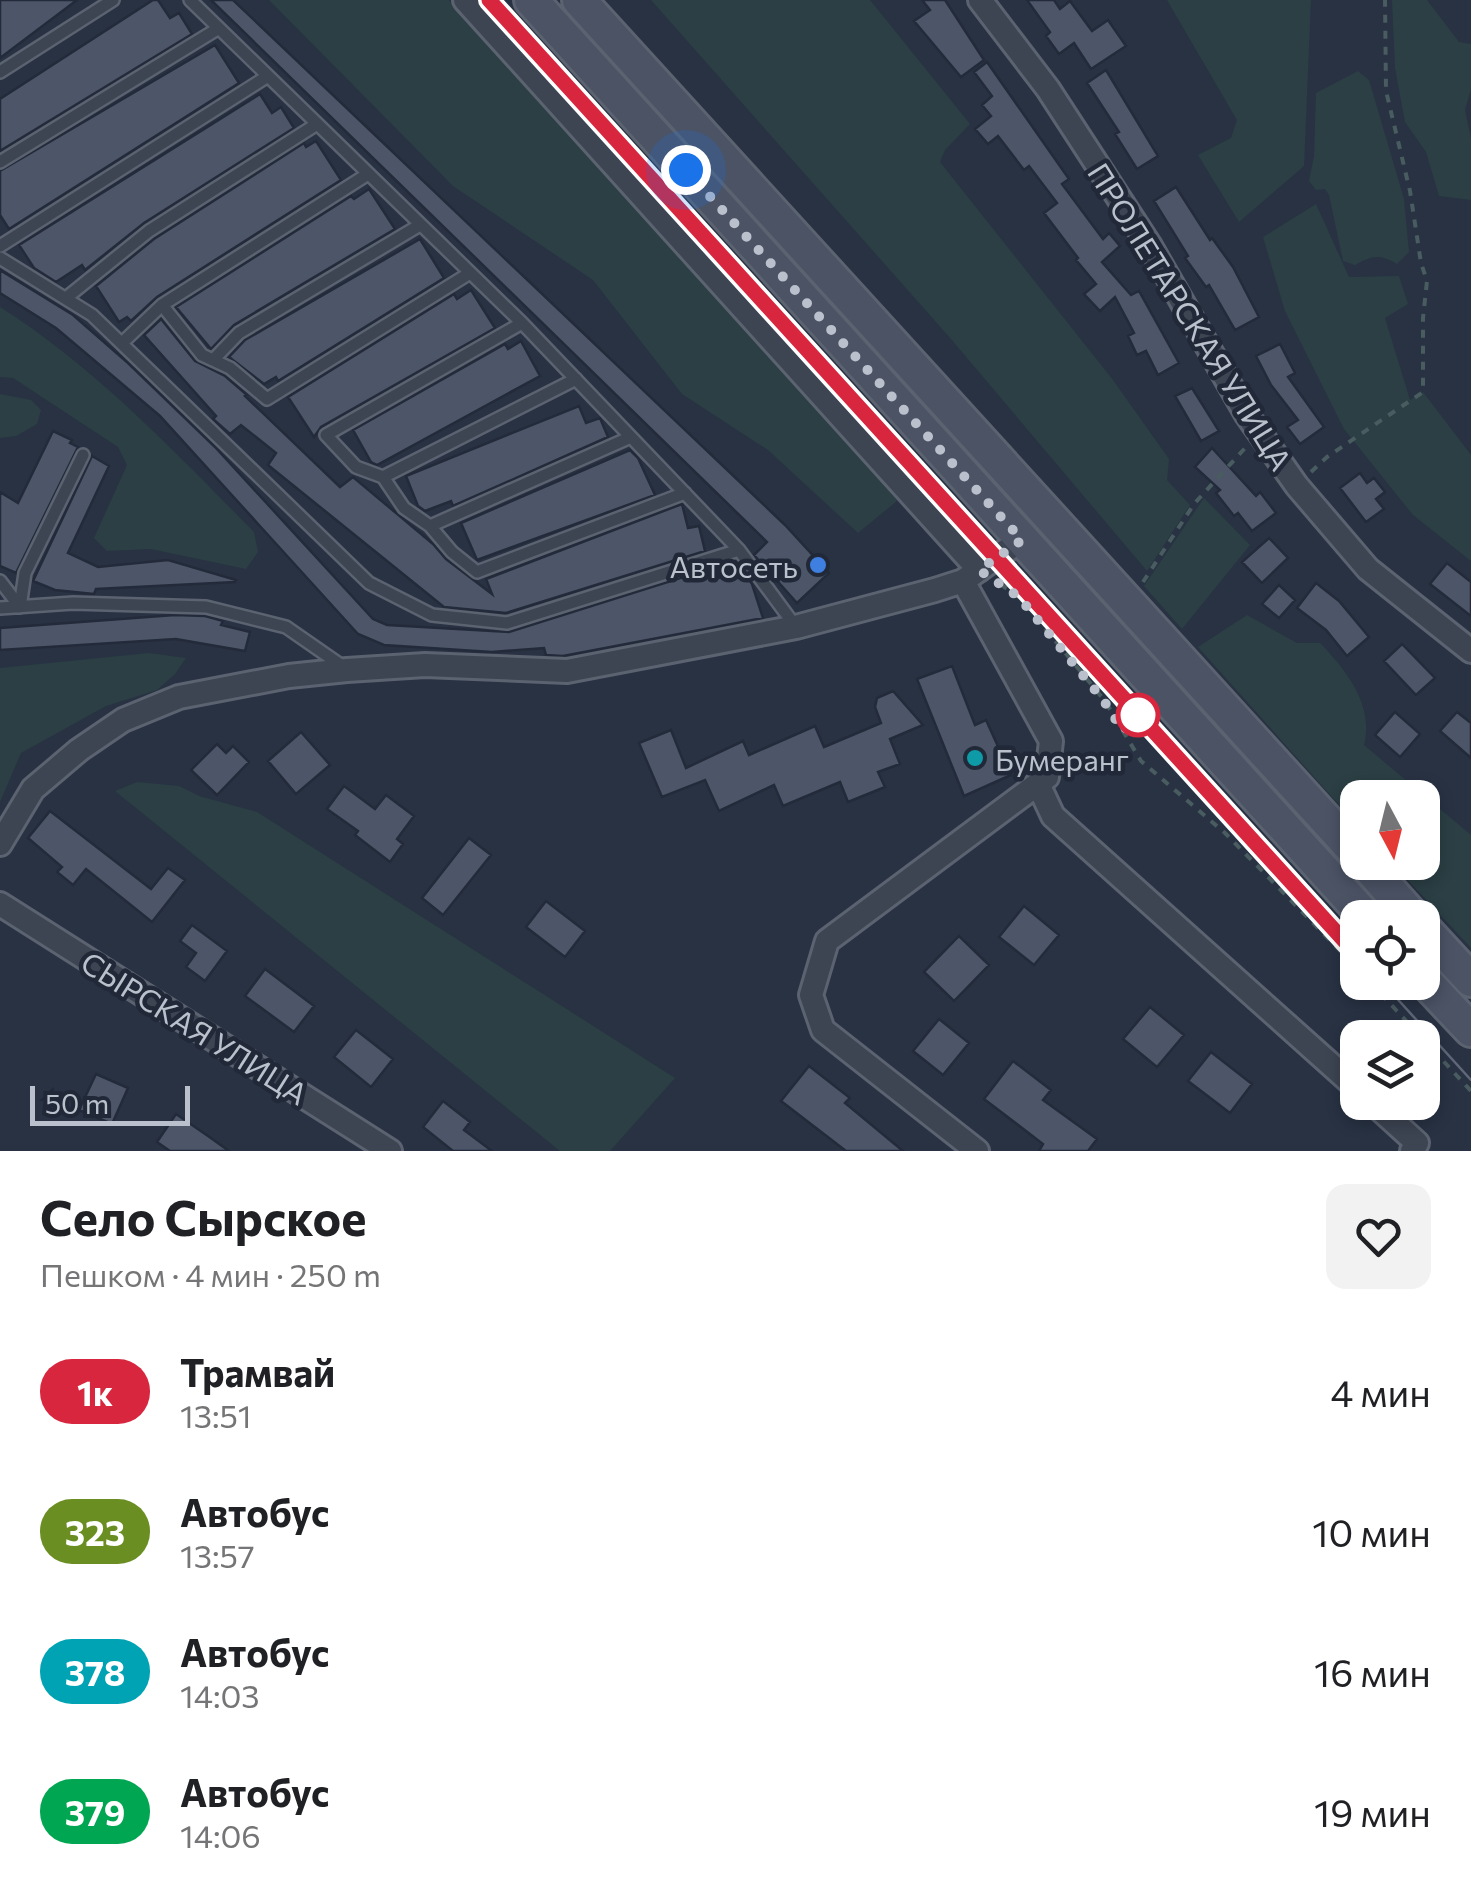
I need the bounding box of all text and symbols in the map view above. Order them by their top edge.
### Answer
your location [661,145,711,195]
street label: ПРОЛЕТАРСКАЯ УЛИЦА [1081,156,1301,476]
place label: Автосеть [669,547,798,584]
marker: Автосеть [807,554,829,576]
unlabelled marker [1117,694,1159,736]
place label: Бумеранг [995,740,1129,777]
marker: Бумеранг [964,747,986,769]
north arrow [1340,780,1440,880]
map controls [1340,780,1440,1120]
button: locate [1340,900,1440,1000]
street label: СЫРСКАЯ УЛИЦА [75,943,315,1111]
button: layers [1340,1020,1440,1120]
scale bar [30,1081,190,1126]
text: 50 m [45,1086,109,1120]
button: heart [1326,1184,1431,1289]
text: Село Сырское [40,1187,366,1246]
text: Пешком · 4 мин · 250 m [40,1254,381,1294]
text: Трамвай [180,1348,335,1395]
text: 4 мин [1330,1368,1431,1415]
text: 1к [77,1370,113,1413]
text: 13:51 [180,1395,252,1435]
text: Автобус [180,1488,330,1535]
text: 10 мин [1312,1508,1431,1555]
text: 323 [65,1510,125,1553]
text: 13:57 [180,1535,255,1575]
text: Автобус [180,1628,330,1675]
text: 16 мин [1314,1648,1431,1695]
text: 378 [65,1650,125,1693]
text: 14:03 [180,1675,259,1715]
text: Автобус [180,1768,330,1815]
text: 19 мин [1314,1788,1431,1835]
text: 379 [65,1790,125,1833]
text: 14:06 [180,1815,261,1855]

